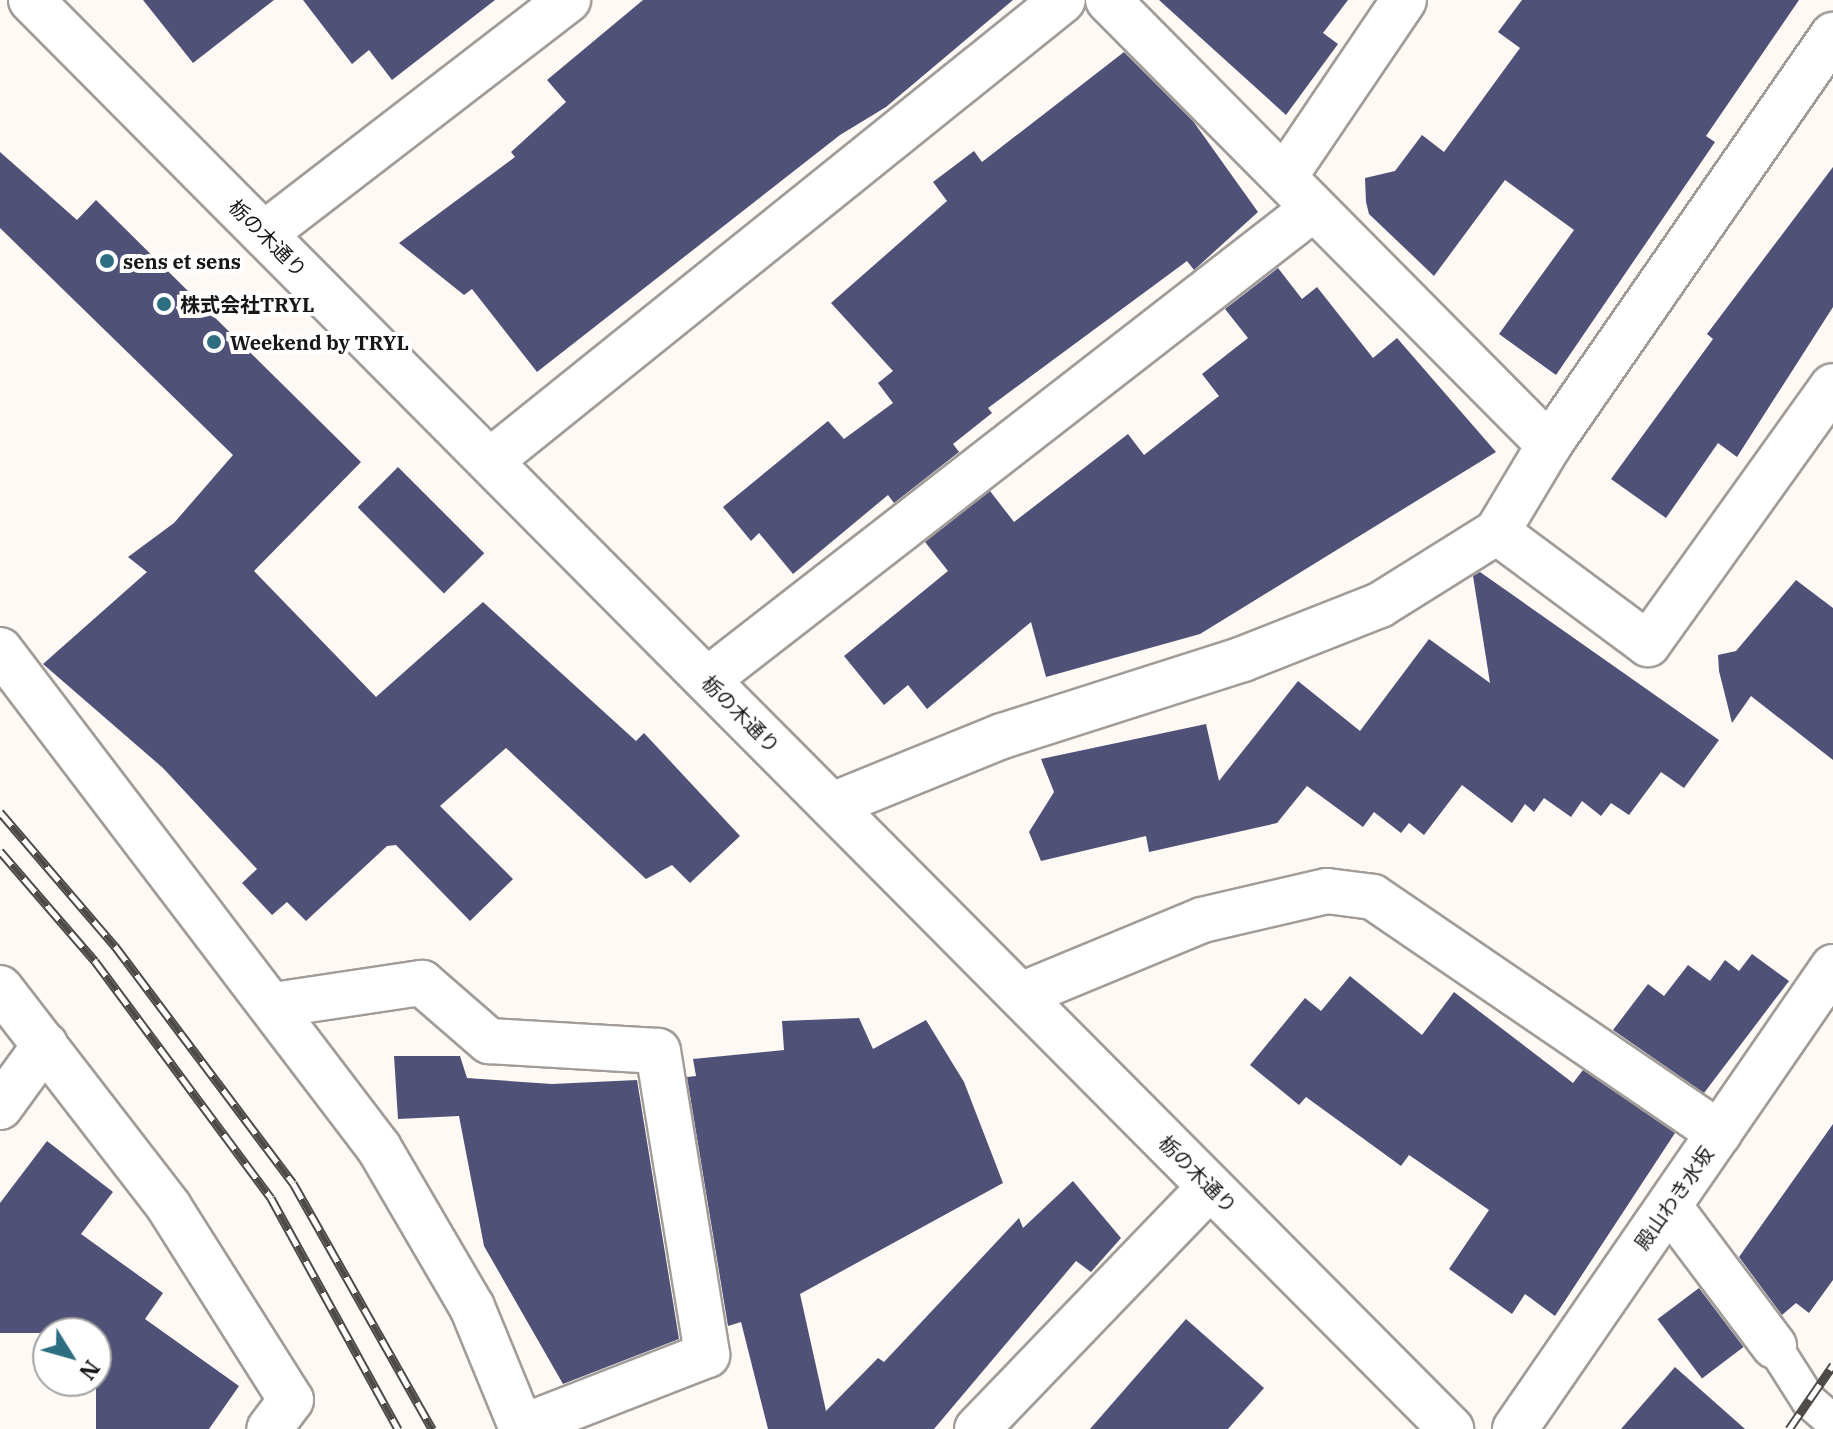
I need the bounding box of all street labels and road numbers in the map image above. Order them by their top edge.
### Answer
street label: 栃の木通り [224,194,312,282]
street label: 栃の木通り [697,670,785,758]
street label: 栃の木通り [1154,1130,1242,1218]
street label: 殿山わき水坂 [1630,1142,1718,1254]

